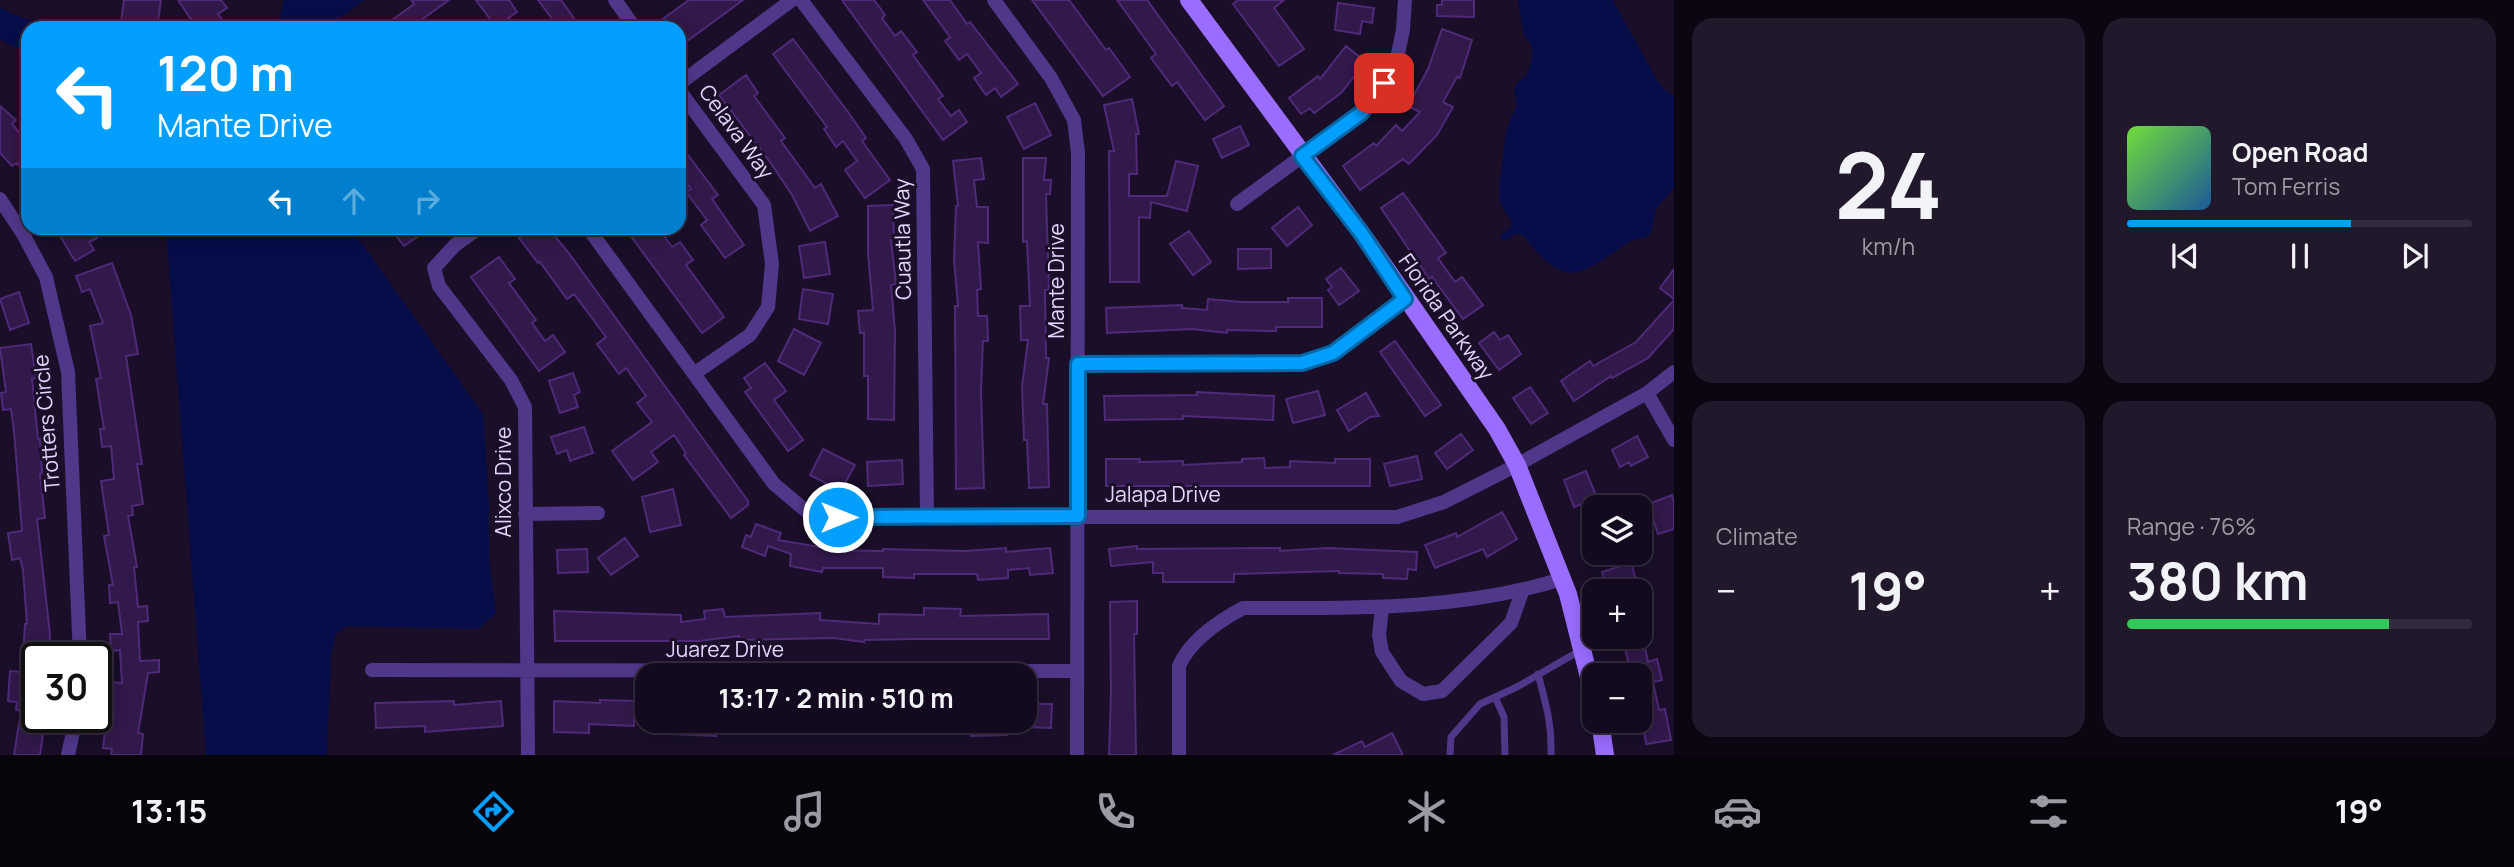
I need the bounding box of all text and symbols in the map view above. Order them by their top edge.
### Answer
text: 120 m [157,39,294,106]
icon: left [42,49,133,140]
pin [1354,53,1414,113]
icon: arrive [1365,64,1403,102]
street label: Celava Way [693,79,781,184]
text: Mante Drive [157,103,333,147]
text: 24 [1835,122,1942,246]
text: Open Road [2232,134,2368,170]
text: Tom Ferris [2232,170,2340,202]
street label: Cuautla Way [887,178,917,300]
icon: left [262,182,300,220]
icon: ahead [335,182,373,220]
icon: right [408,182,446,220]
street label: Mante Drive [1042,223,1070,339]
text: km/h [1862,230,1915,262]
icon: previous [2166,237,2204,275]
icon: pause [2281,237,2319,275]
icon: next [2396,237,2434,275]
street label: Florida Parkway [1393,248,1501,385]
street label: Trotters Circle [26,353,66,493]
street label: Alixco Drive [489,427,517,537]
position arrow [801,480,875,554]
street label: Jalapa Drive [1105,480,1221,508]
map controls [1582,495,1652,733]
button: layers [1582,495,1652,565]
text: Range · 76% [2127,510,2256,542]
text: Climate [1716,520,1798,552]
text: 380 km [2127,545,2308,616]
text: 19° [1849,555,1927,626]
text: − [1716,564,1737,616]
text: + [2039,564,2061,616]
button: + [1582,579,1652,649]
street label: Juarez Drive [666,635,784,663]
speed limit sign: 30 [21,642,112,733]
button: − [1582,663,1652,733]
text: 13:17 · 2 min · 510 m [718,680,954,716]
icon: directions [469,787,518,836]
icon: music [780,787,829,836]
icon: phone [1091,787,1140,836]
icon: climate [1402,787,1451,836]
icon: car [1713,787,1762,836]
icon: filters [2024,787,2073,836]
text: 13:15 [131,789,207,833]
text: 19° [2335,789,2383,833]

